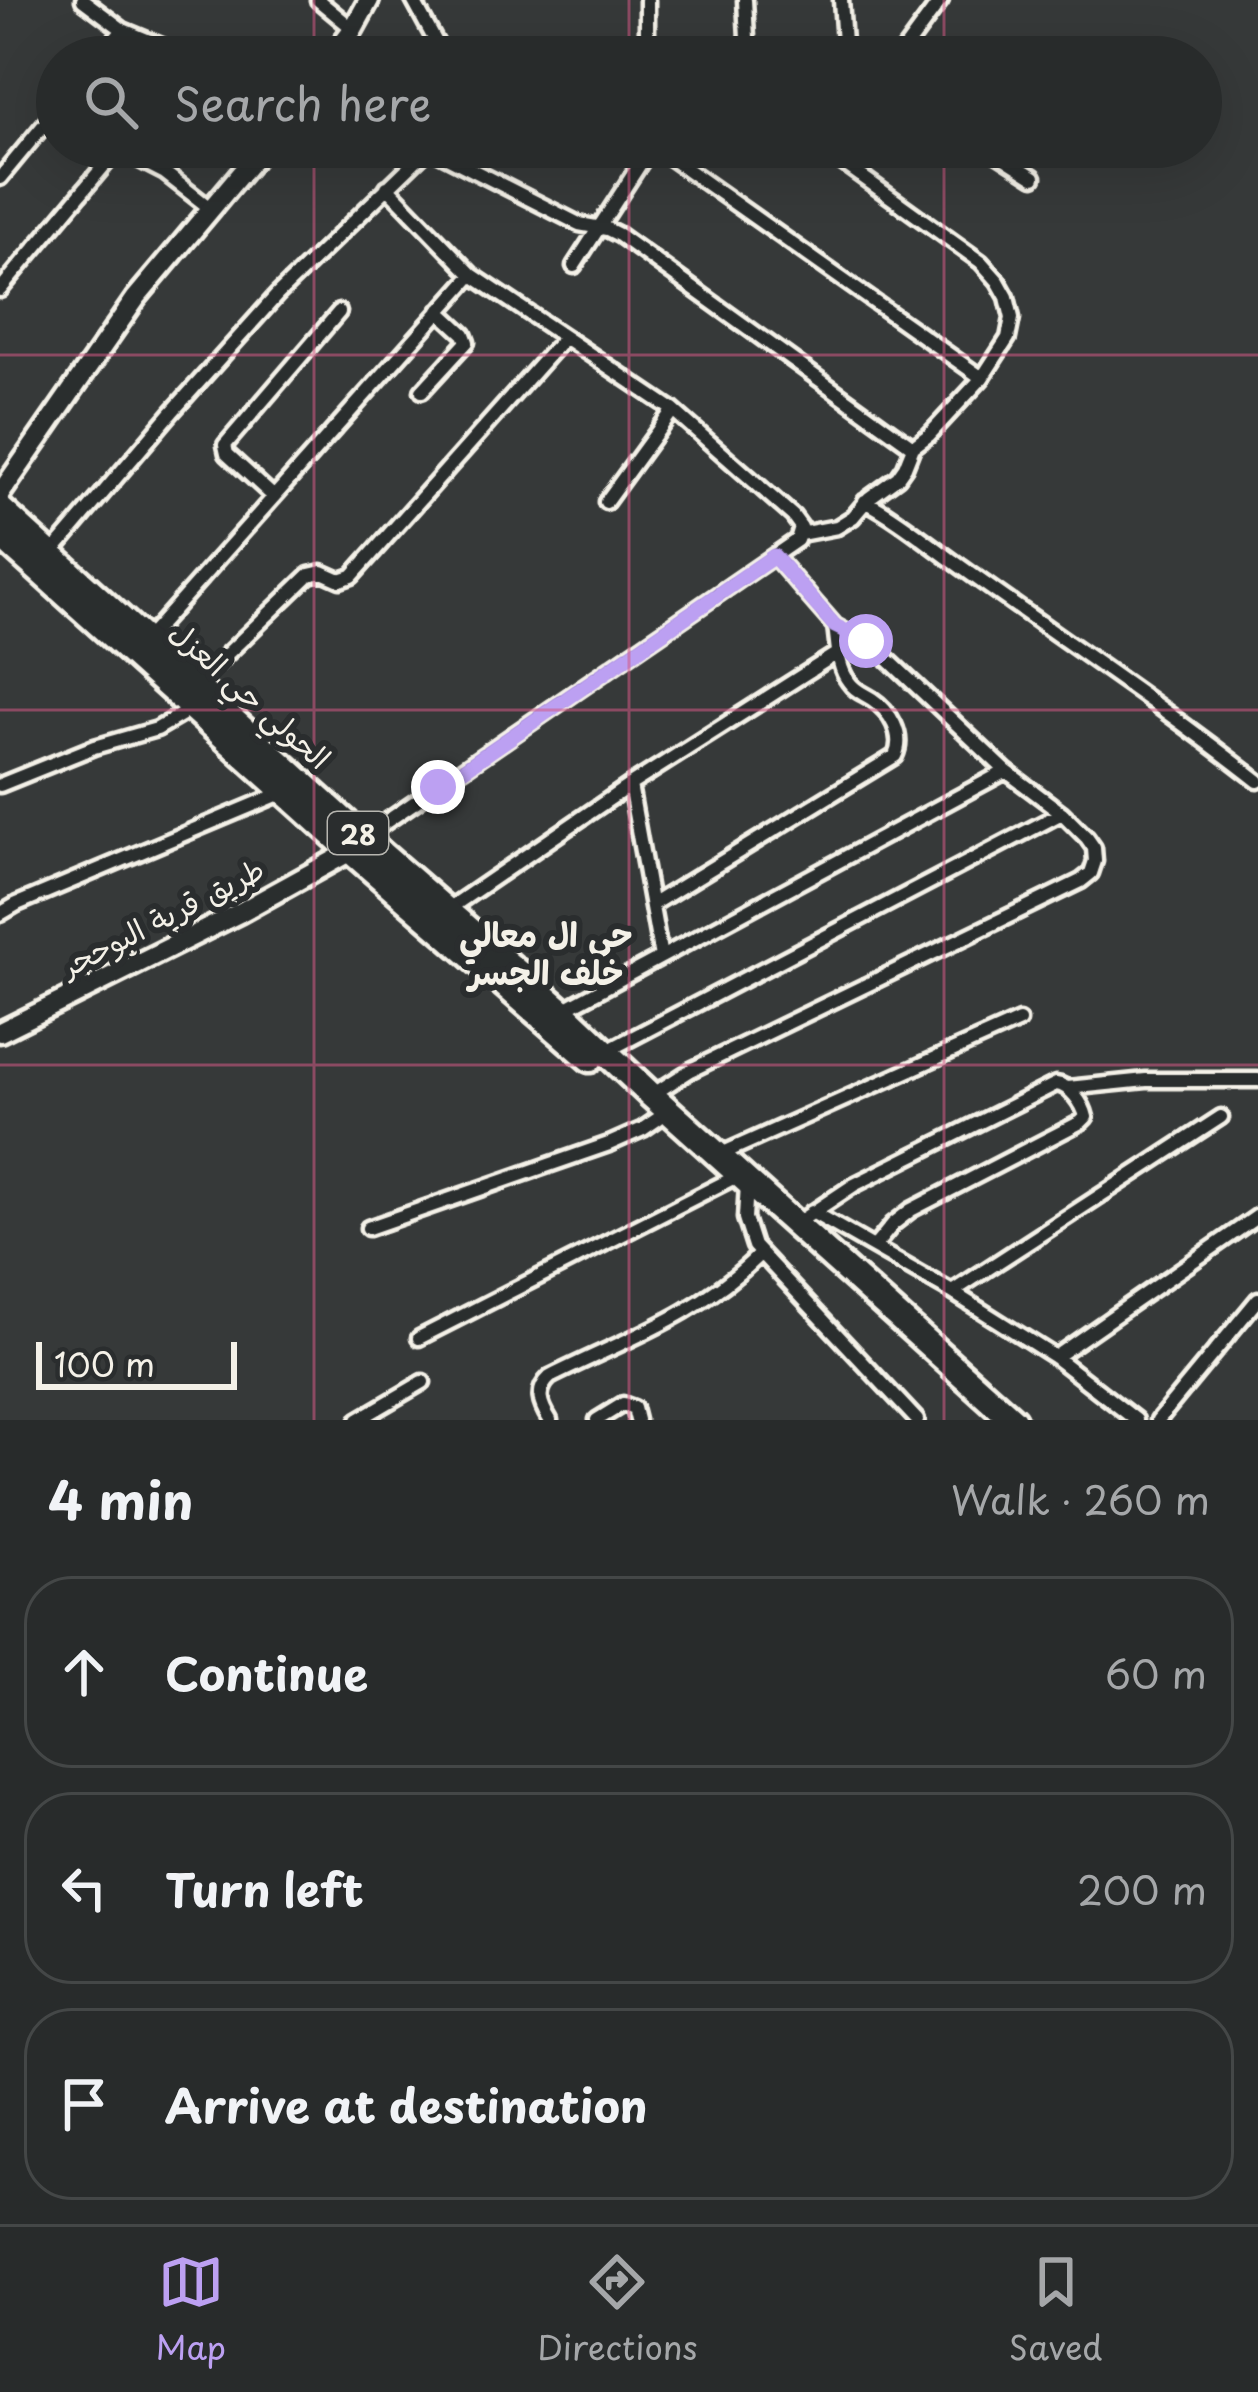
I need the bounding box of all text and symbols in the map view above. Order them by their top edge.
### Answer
search box [36,36,1222,168]
text: Search here [174,68,431,136]
icon: search [78,69,144,135]
street label: الحولي حي العزل [156,609,342,783]
route start [839,614,893,668]
route end [411,760,465,814]
road number: 28 [328,812,388,854]
street label: طريق قرية البوحجر [50,845,272,988]
district label: حي ال معالي خلف الجسر [459,908,633,996]
scale bar [36,1336,237,1389]
text: 100 m [54,1338,155,1388]
text: 4 min [48,1460,193,1537]
text: Walk · 260 m [951,1469,1210,1528]
text: Continue [165,1638,368,1706]
icon: ahead [51,1639,117,1705]
text: 60 m [1105,1643,1207,1702]
text: Turn left [165,1854,364,1922]
icon: left [51,1855,117,1921]
text: 200 m [1077,1859,1207,1918]
text: Arrive at destination [165,2070,648,2138]
icon: arrive [51,2071,117,2137]
tab: Map [156,2249,226,2371]
tab: Directions [537,2249,698,2371]
tab: Saved [1009,2249,1102,2371]

